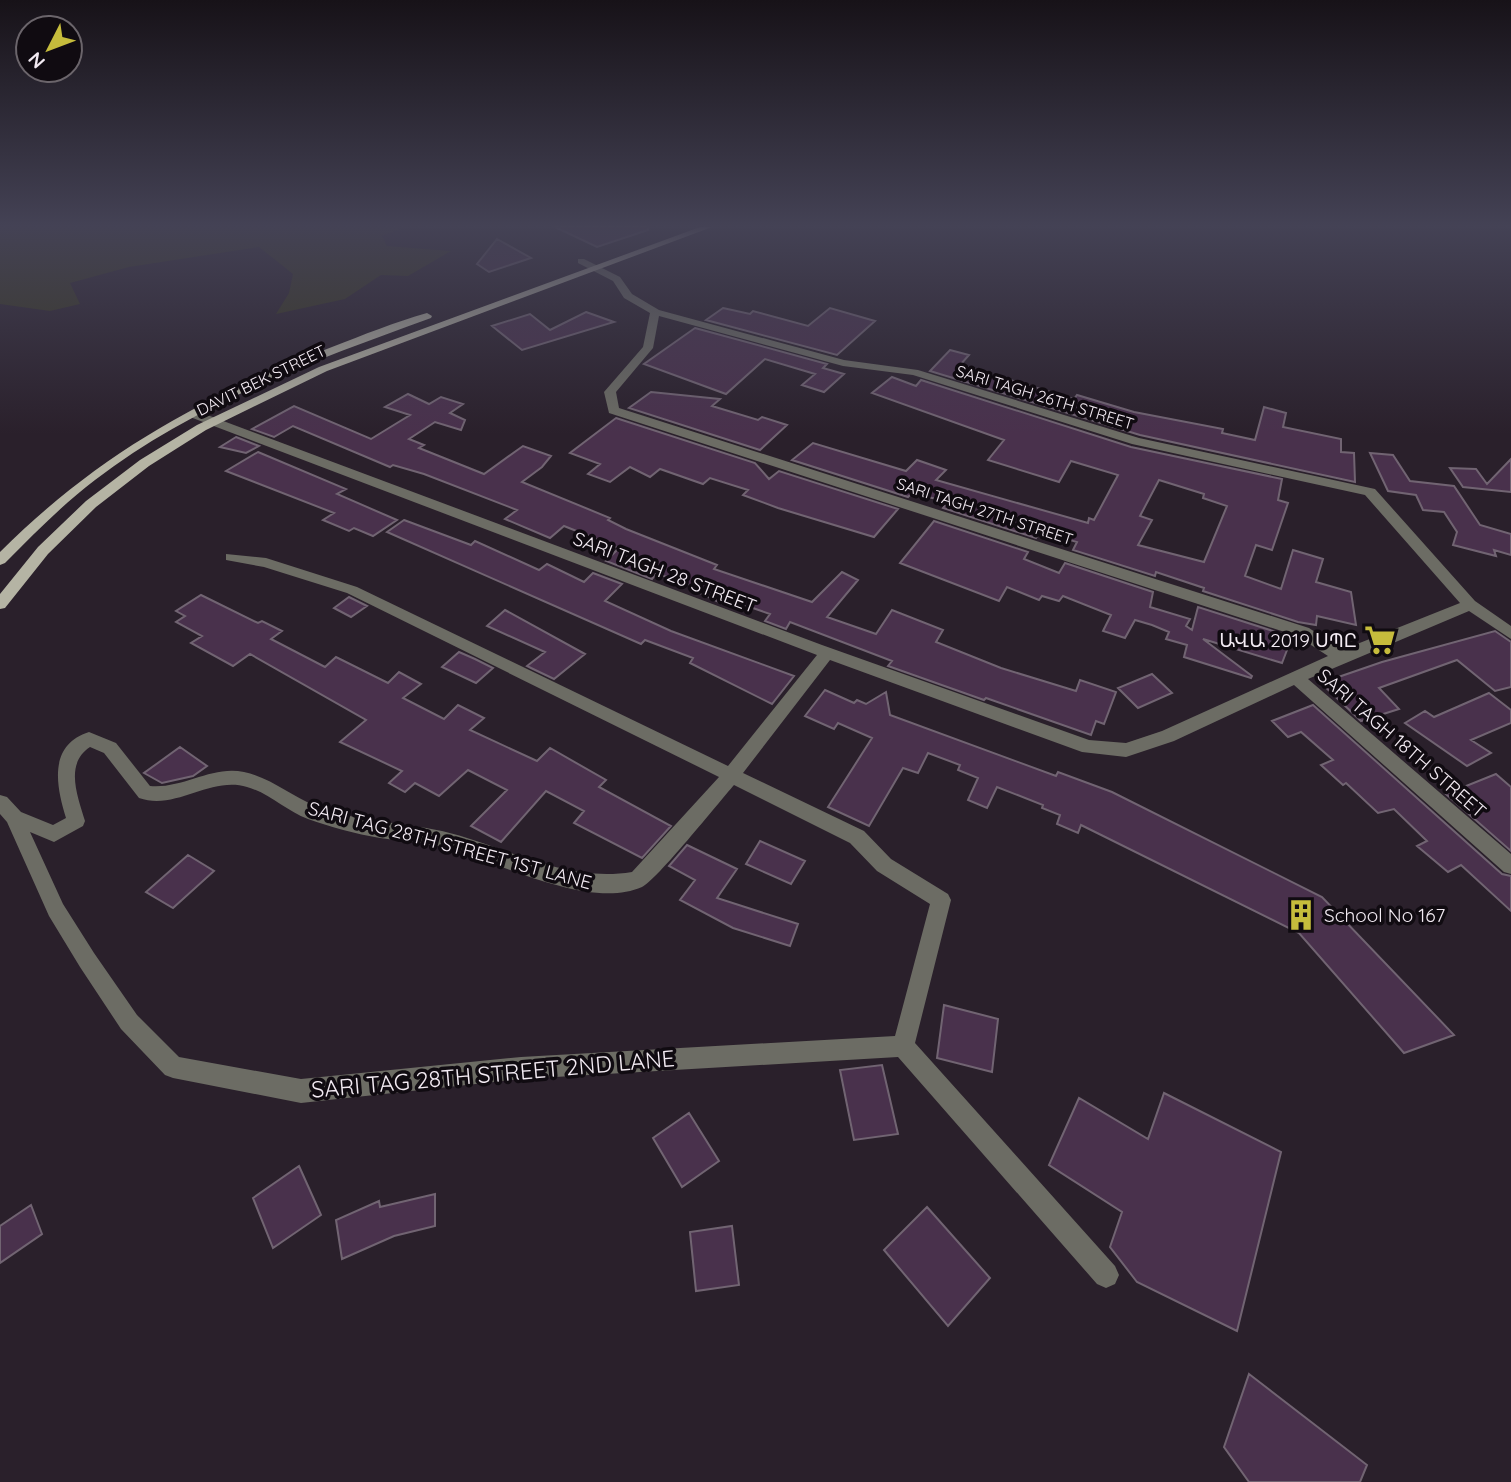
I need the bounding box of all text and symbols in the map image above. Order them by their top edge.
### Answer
north arrow [14,14,84,84]
text: N [23,47,50,74]
street label: DAVIT BEK STREET [193,340,329,420]
street label: SARI TAGH 26TH STREET [954,360,1137,434]
street label: SARI TAGH 27TH STREET [894,473,1076,549]
street label: SARI TAGH 28 STREET [570,526,760,618]
supermarket icon: ԱՎԱ 2019 ՍՊԸ [1363,623,1397,657]
place label: ԱՎԱ 2019 ՍՊԸ [1219,628,1357,652]
street label: SARI TAGH 18TH STREET [1313,663,1491,823]
street label: SARI TAG 28TH STREET 1ST LANE [306,796,594,894]
building icon: School No 167 [1284,898,1318,932]
place label: School No 167 [1324,903,1446,927]
street label: SARI TAG 28TH STREET 2ND LANE [310,1043,676,1104]

